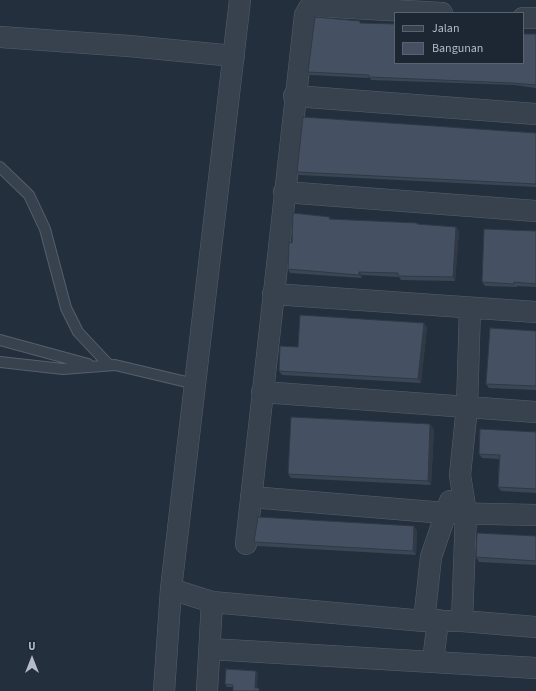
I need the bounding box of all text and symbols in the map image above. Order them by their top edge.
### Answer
legend [394,12,524,64]
text: Jalan [432,20,459,37]
text: Bangunan [432,40,483,57]
north arrow [12,639,52,679]
text: U [28,639,36,654]

